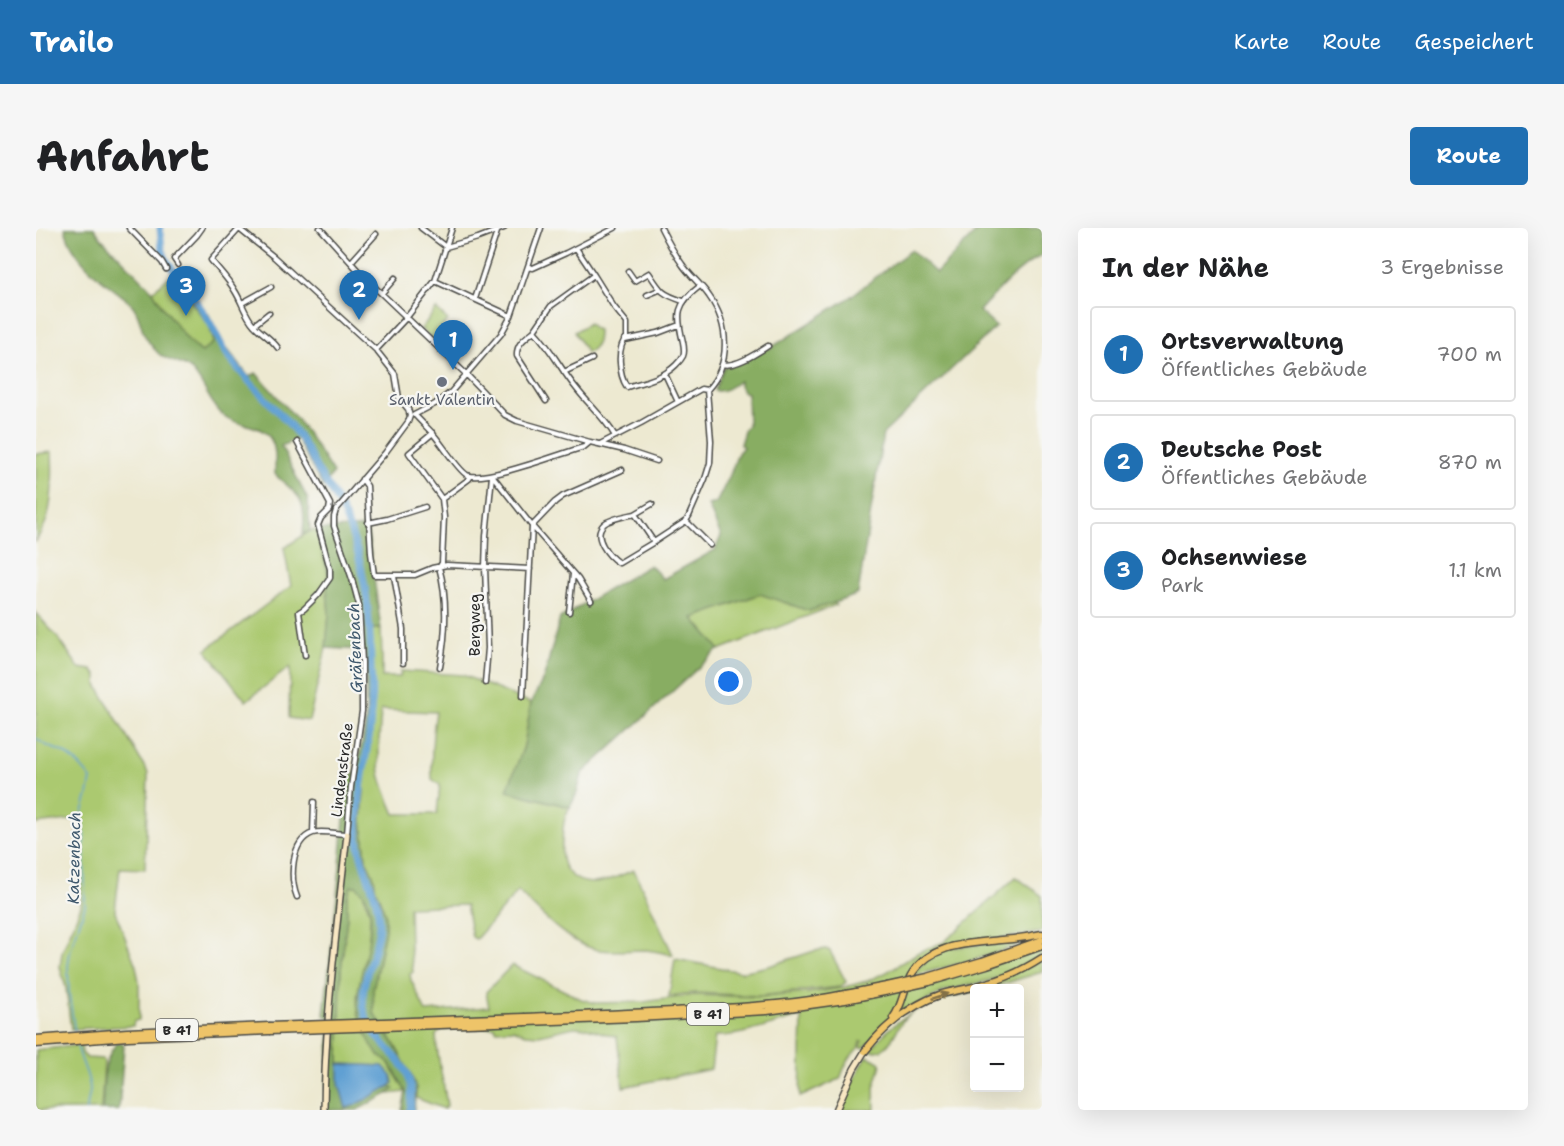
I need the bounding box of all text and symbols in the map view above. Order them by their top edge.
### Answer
text: Trailo [30,23,114,61]
text: Karte [1234,28,1289,56]
text: Route [1322,28,1381,56]
text: Gespeichert [1414,28,1534,56]
button: Route [1410,127,1528,185]
text: Anfahrt [36,128,209,184]
text: In der Nähe [1102,250,1269,285]
text: 3 Ergebnisse [1380,254,1504,280]
pin: 3 [166,266,206,316]
pin: 2 [340,270,378,320]
pin: 1 [434,320,472,370]
text: Ortsverwaltung [1161,327,1344,356]
text: 1 [1119,341,1128,367]
text: 700 m [1437,341,1502,367]
text: Öffentliches Gebäude [1161,356,1368,382]
marker: Sankt Valentin [435,375,449,389]
place label: Sankt Valentin [389,390,495,410]
text: Deutsche Post [1161,435,1322,464]
text: 2 [1117,449,1131,475]
text: 870 m [1438,449,1502,475]
text: Öffentliches Gebäude [1161,464,1368,490]
text: Ochsenwiese [1161,543,1307,572]
text: 3 [1117,557,1131,583]
text: 1.1 km [1448,557,1502,583]
text: Park [1161,572,1204,598]
street label: Bergweg [465,594,485,656]
water label: Gräfenbach [343,603,367,693]
your location [714,667,743,696]
street label: Lindenstraße [326,722,358,818]
water label: Katzenbach [63,812,85,904]
map controls [970,984,1024,1092]
button: + [970,984,1024,1038]
one-way arrow [931,990,949,1000]
road number: B 41 [687,1003,729,1025]
road number: B 41 [156,1019,198,1041]
button: − [970,1038,1024,1092]

